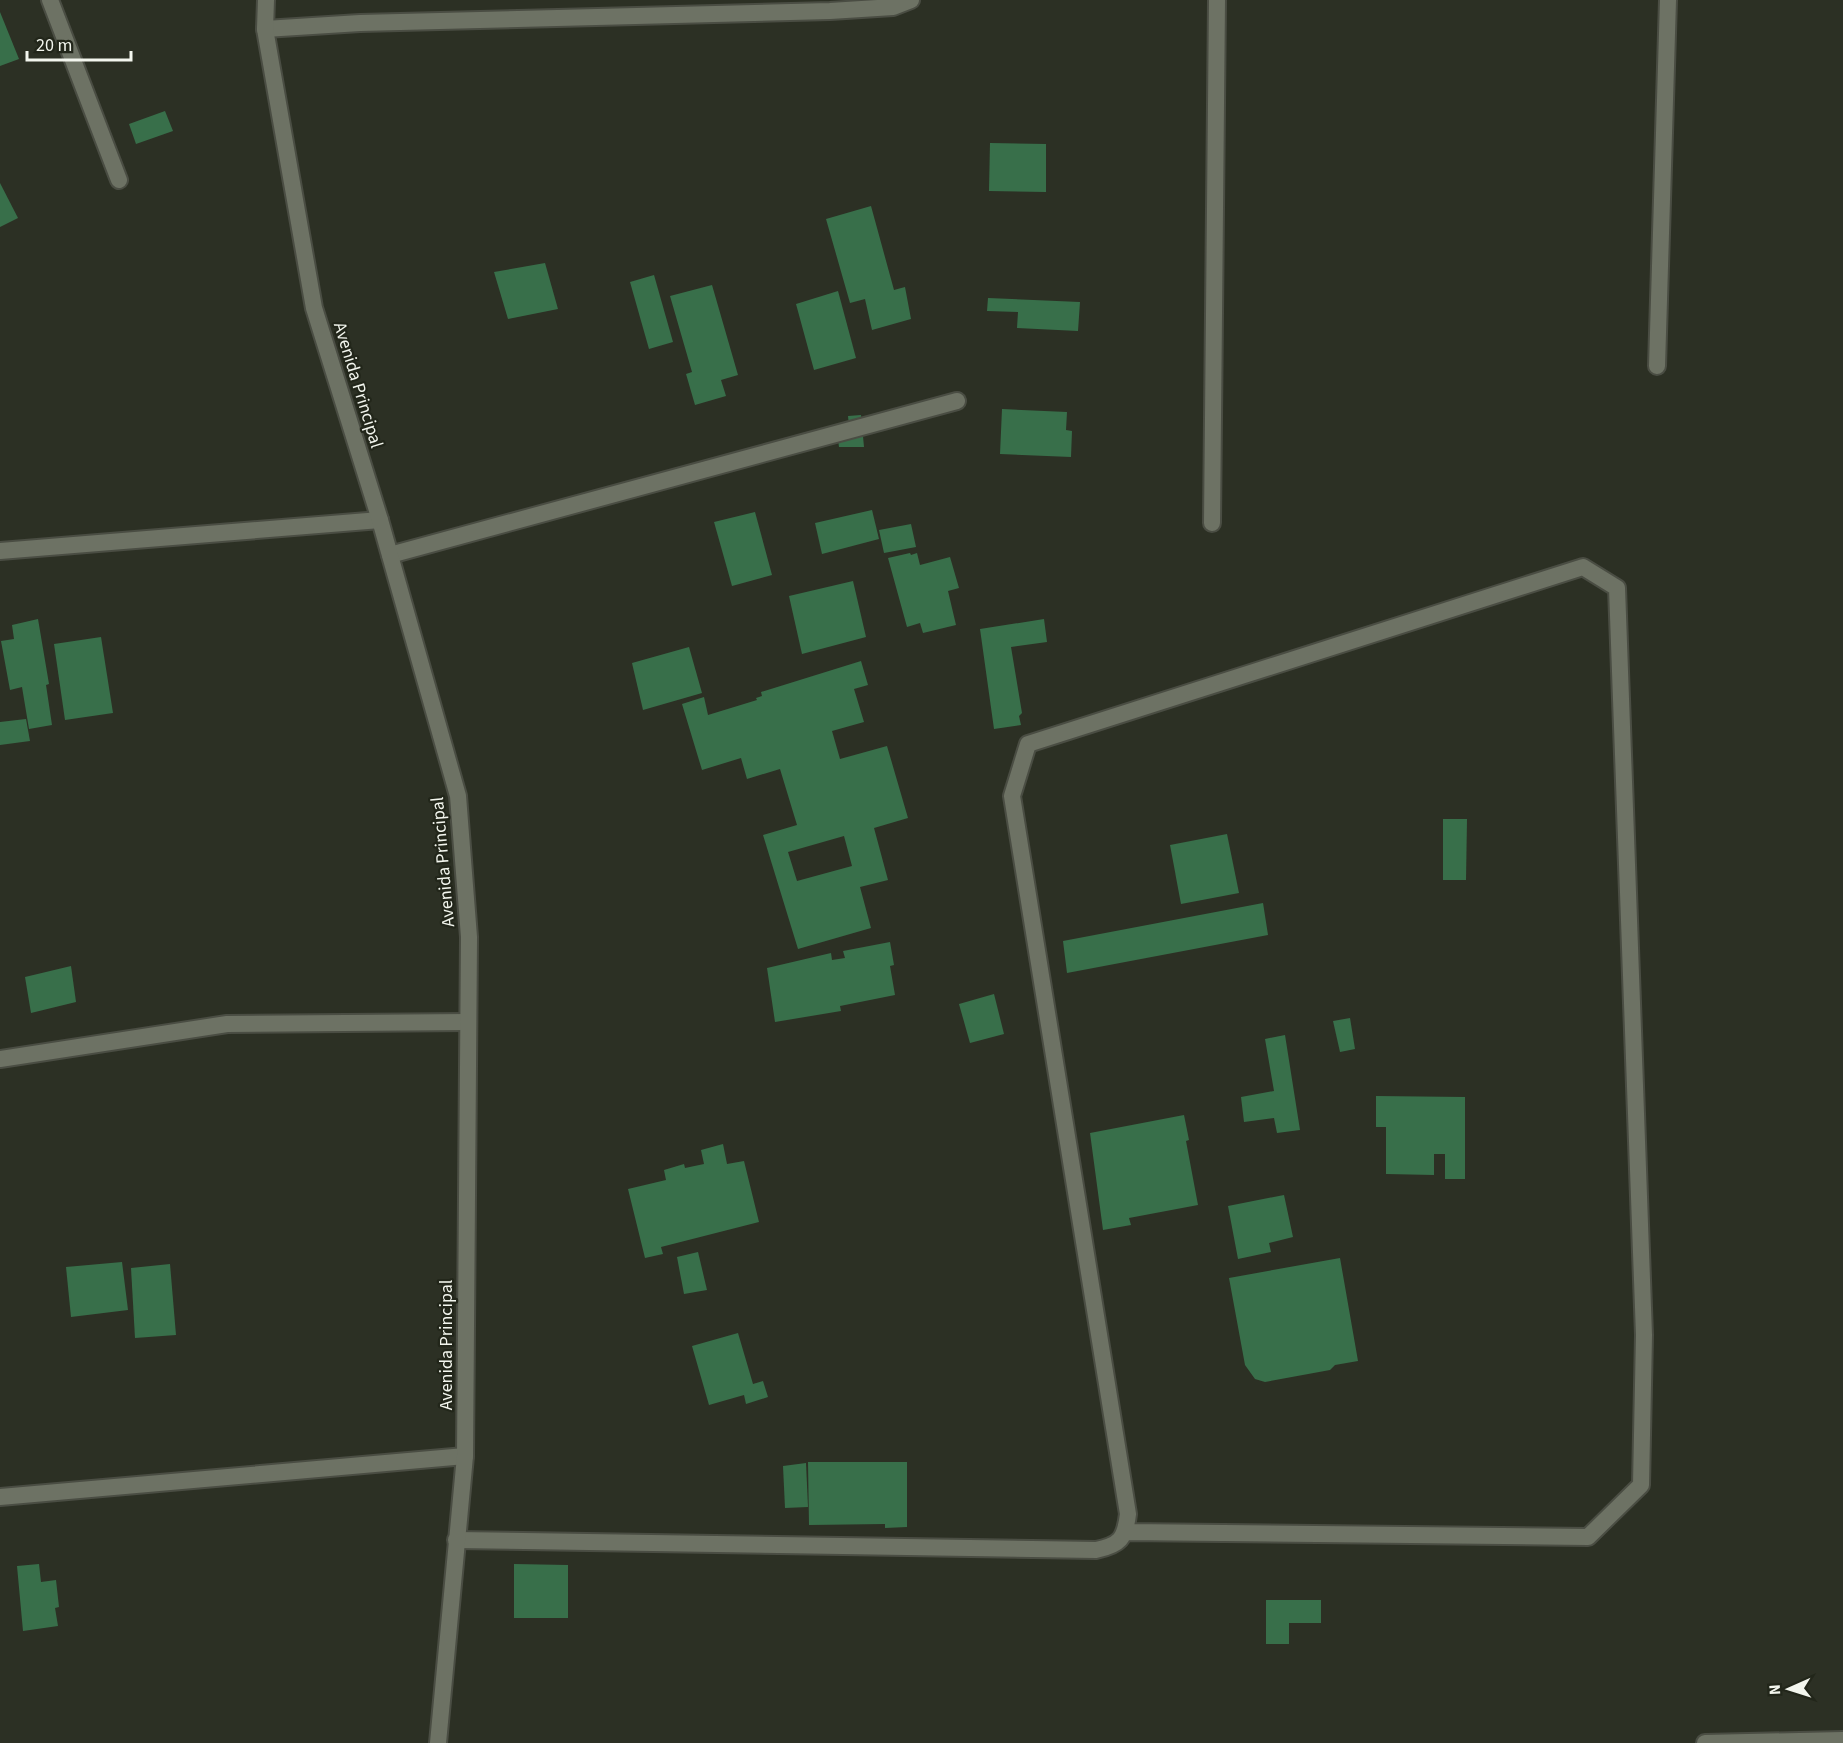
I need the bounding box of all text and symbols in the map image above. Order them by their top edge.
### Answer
scale bar [27,24,130,62]
text: 20 m [36,33,72,58]
street label: Avenida Principal [327,319,389,451]
street label: Avenida Principal [425,796,461,928]
street label: Avenida Principal [434,1280,459,1410]
north arrow [1759,1659,1819,1719]
text: N [1764,1684,1786,1696]

